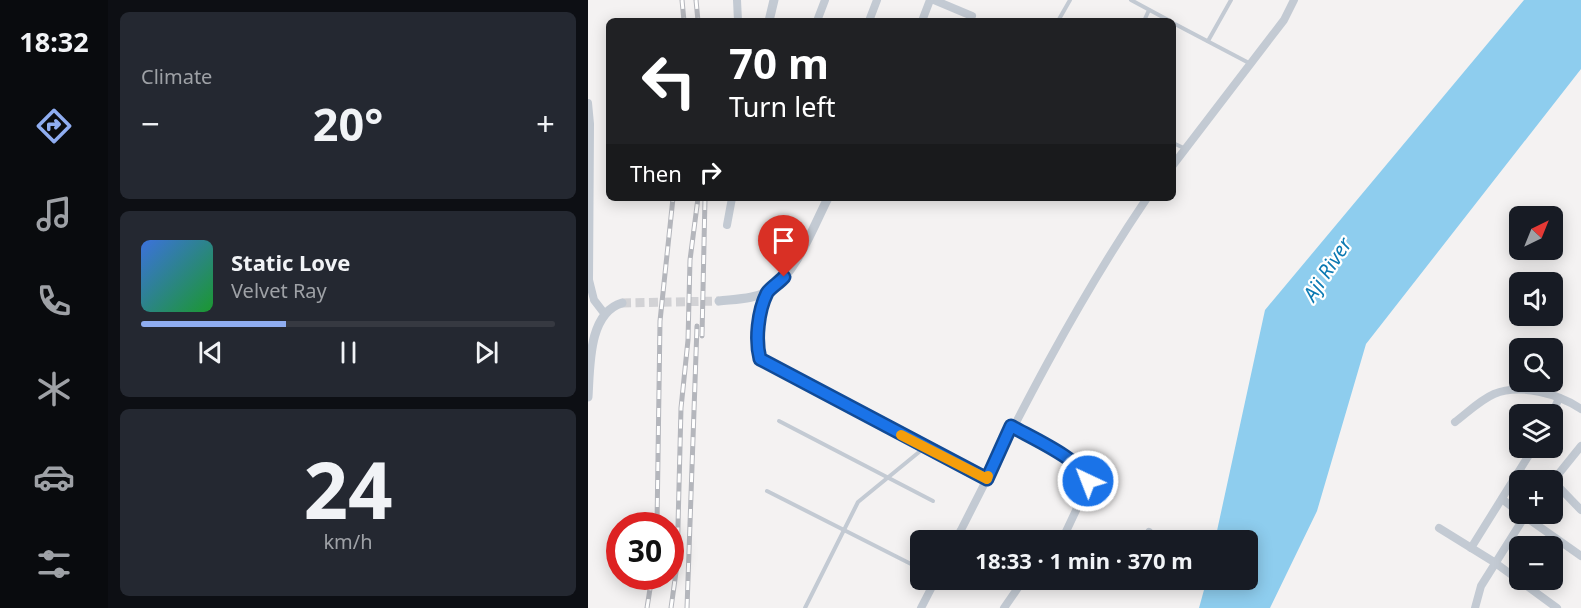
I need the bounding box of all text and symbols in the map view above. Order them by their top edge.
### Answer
text: 18:32 [19,23,89,60]
text: 70 m [729,34,829,91]
icon: left [630,42,708,120]
text: Climate [141,63,212,90]
text: Turn left [729,88,835,125]
text: 20° [313,93,383,154]
text: − [141,101,160,146]
text: + [536,101,555,146]
icon: directions [33,105,75,147]
icon: right [694,156,727,189]
text: Then [630,158,682,188]
icon: music [33,193,75,235]
north arrow [1509,206,1563,260]
map controls [1509,206,1563,590]
pin [758,215,809,277]
icon: arrive [767,224,800,257]
water label: Aji River [1295,231,1358,308]
text: Static Love [231,247,350,277]
button: sound [1509,272,1563,326]
text: Velvet Ray [231,277,327,304]
icon: phone [33,280,75,322]
icon: previous [194,336,227,369]
icon: pause [332,336,365,369]
icon: next [470,336,503,369]
button: search [1509,338,1563,392]
icon: climate [33,368,75,410]
button: layers [1509,404,1563,458]
text: 24 [303,436,393,542]
position arrow [1056,449,1120,513]
icon: car [33,456,75,498]
button: + [1509,470,1563,524]
speed limit sign: 30 [606,512,684,590]
text: km/h [323,528,373,555]
button: − [1509,536,1563,590]
icon: filters [33,543,75,585]
text: 18:33 · 1 min · 370 m [975,545,1193,575]

